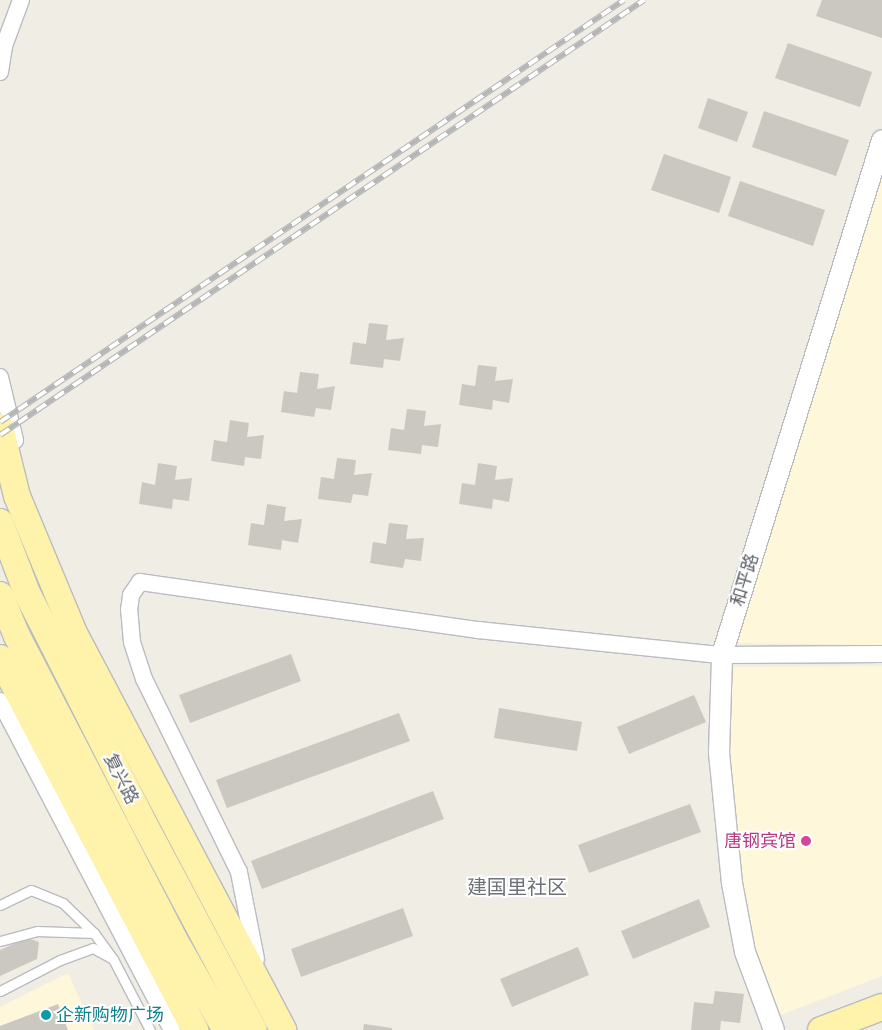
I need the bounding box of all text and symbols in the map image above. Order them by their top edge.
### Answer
street label: 和平路 [727,551,763,609]
street label: 复兴路 [99,750,143,808]
place label: 唐钢宾馆 [724,830,796,852]
marker: 唐钢宾馆 [800,835,812,847]
district label: 建国里社区 [467,875,567,899]
place label: 企新购物广场 [56,1004,164,1026]
marker: 企新购物广场 [40,1009,52,1021]

